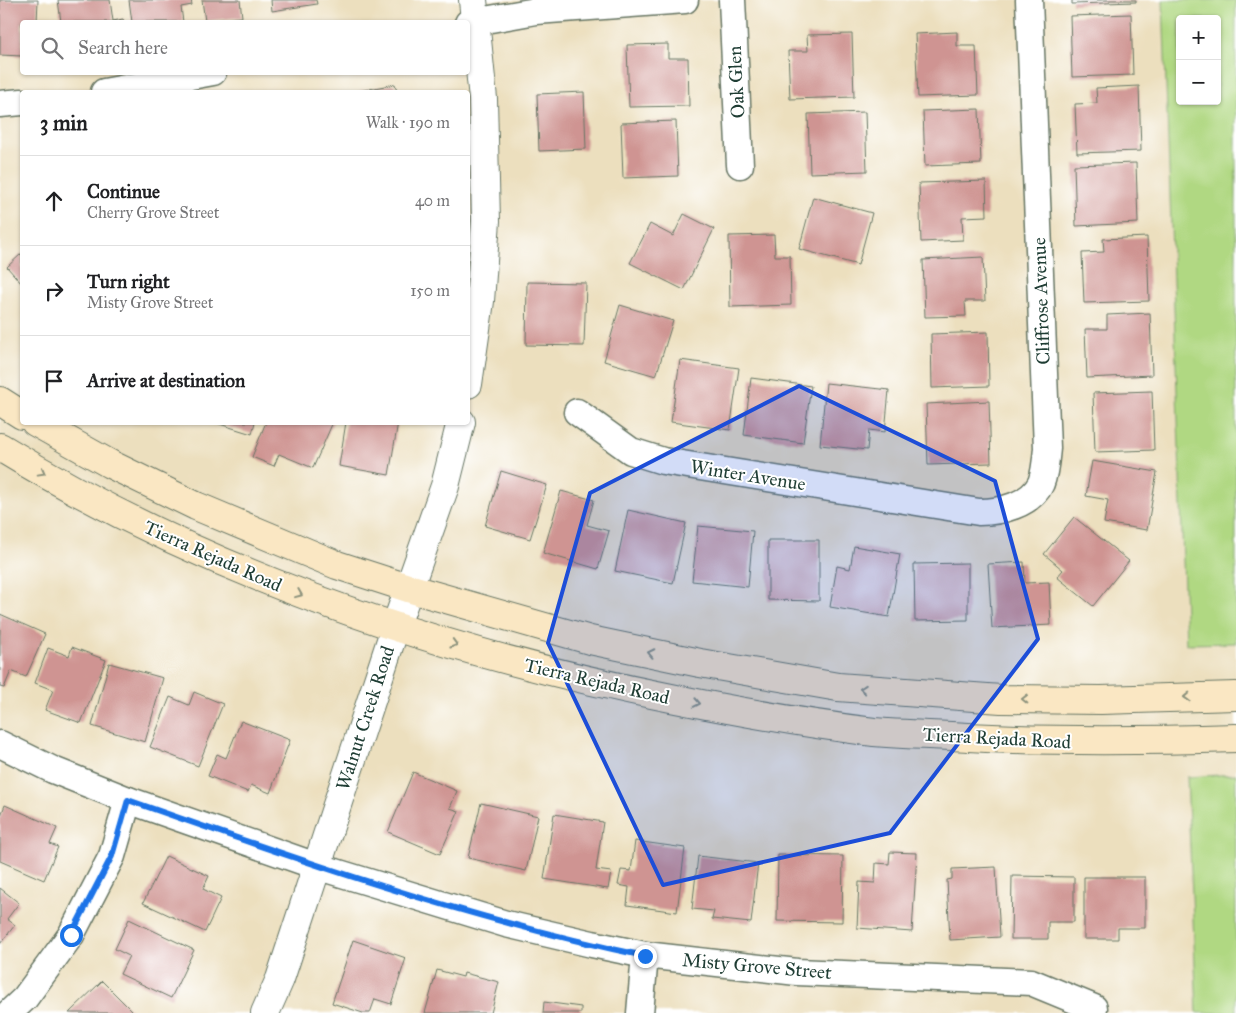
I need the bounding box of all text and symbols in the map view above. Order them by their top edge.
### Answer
map controls [1176,15,1221,105]
button: + [1176,15,1221,60]
search box [20,20,470,75]
icon: search [38,34,66,62]
text: Search here [78,36,168,59]
street label: Oak Glen [723,45,749,119]
button: − [1176,60,1221,105]
text: 3 min [40,110,88,136]
text: Walk · 190 m [366,113,450,132]
text: Continue [87,180,160,203]
icon: ahead [40,187,68,215]
text: 40 m [415,191,450,210]
text: Cherry Grove Street [87,203,219,222]
street label: Cliffrose Avenue [1027,237,1055,365]
text: Turn right [87,270,170,293]
icon: right [40,277,68,305]
text: 150 m [410,281,450,300]
text: Misty Grove Street [87,293,213,312]
icon: arrive [40,367,68,395]
text: Arrive at destination [87,369,245,392]
street label: Winter Avenue [689,455,807,495]
one-way arrow [37,466,46,476]
street label: Tierra Rejada Road [141,515,286,597]
one-way arrow [294,588,303,598]
one-way arrow [449,639,457,649]
street label: Walnut Creek Road [331,642,399,793]
one-way arrow [646,648,655,659]
street label: Tierra Rejada Road [522,653,672,709]
one-way arrow [858,684,866,695]
one-way arrow [1183,692,1191,703]
one-way arrow [1021,694,1029,705]
one-way arrow [692,697,701,708]
street label: Tierra Rejada Road [922,723,1072,753]
route start [60,924,83,947]
route end [634,945,657,968]
street label: Misty Grove Street [681,948,833,984]

